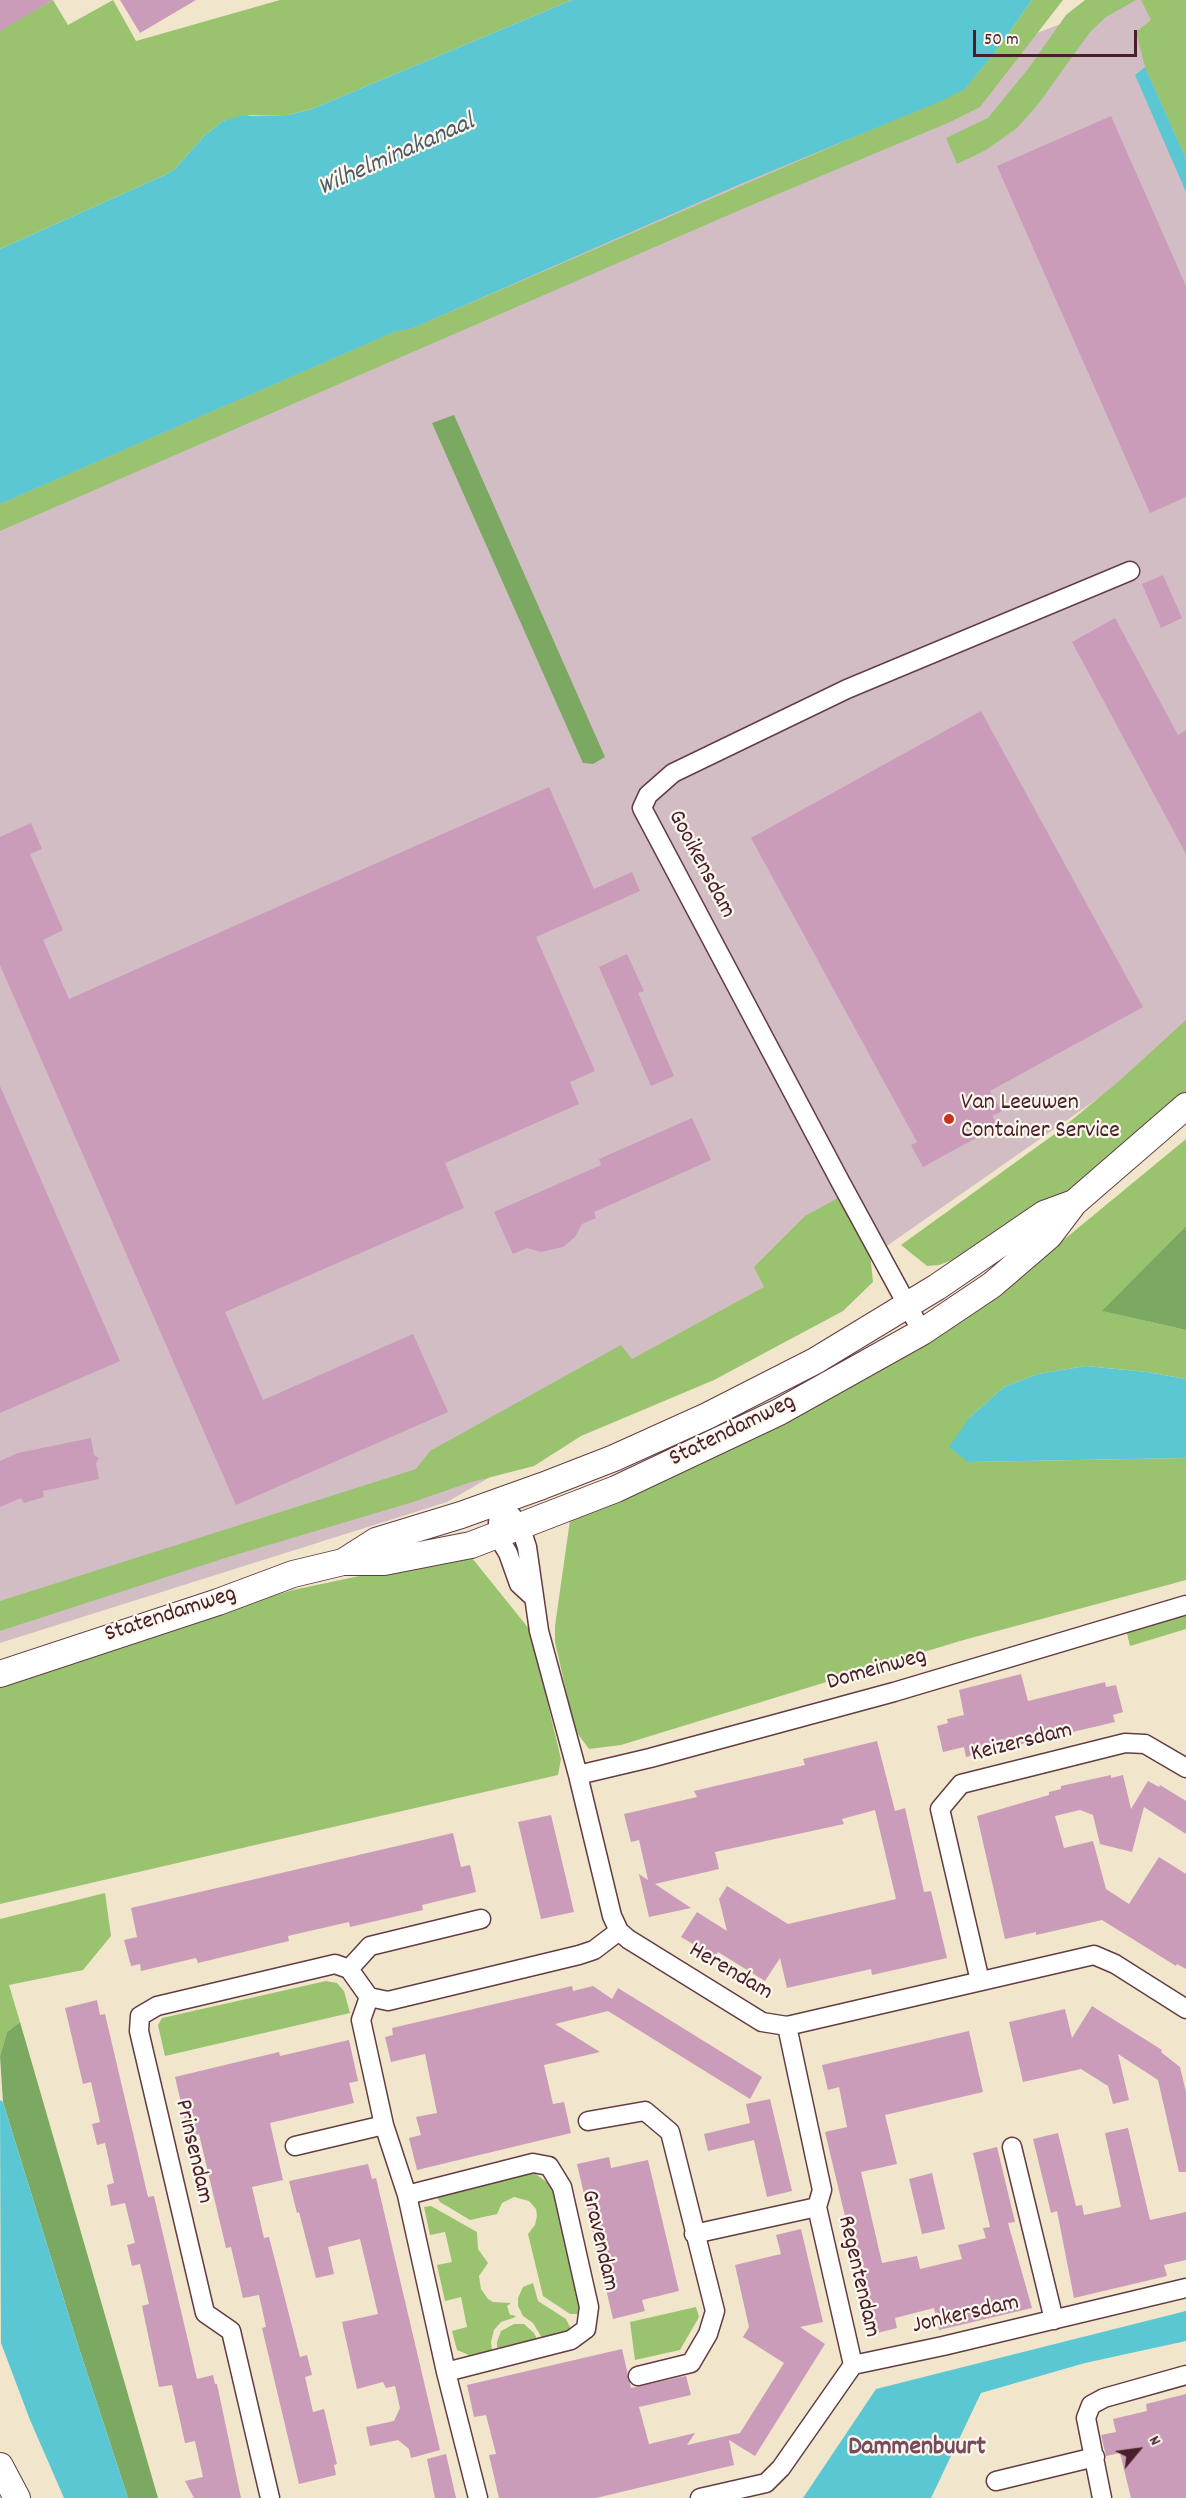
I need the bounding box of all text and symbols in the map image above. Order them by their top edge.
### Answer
scale bar [976,18,1140,56]
text: 50 m [984,28,1019,53]
water label: Wilhelminakanaal [314,109,480,205]
street label: Gooikensdam [659,806,741,924]
place label: Van Leeuwen Container Service [961,1091,1120,1147]
marker: Van Leeuwen Container Service [942,1112,956,1126]
street label: Statendamweg [665,1389,801,1475]
street label: Statendamweg [102,1581,240,1651]
street label: Domeinweg [824,1643,930,1699]
street label: Keizersdam [968,1717,1076,1771]
street label: Herendam [683,1937,777,2009]
street label: Prinsendam [166,2097,218,2207]
street label: Gravendam [572,2188,624,2294]
street label: Regentendam [829,2213,885,2341]
street label: Jonkersdam [910,2290,1022,2342]
north arrow [1108,2420,1168,2480]
text: N [1142,2432,1166,2450]
district label: Dammenbuurt [848,2433,986,2465]

